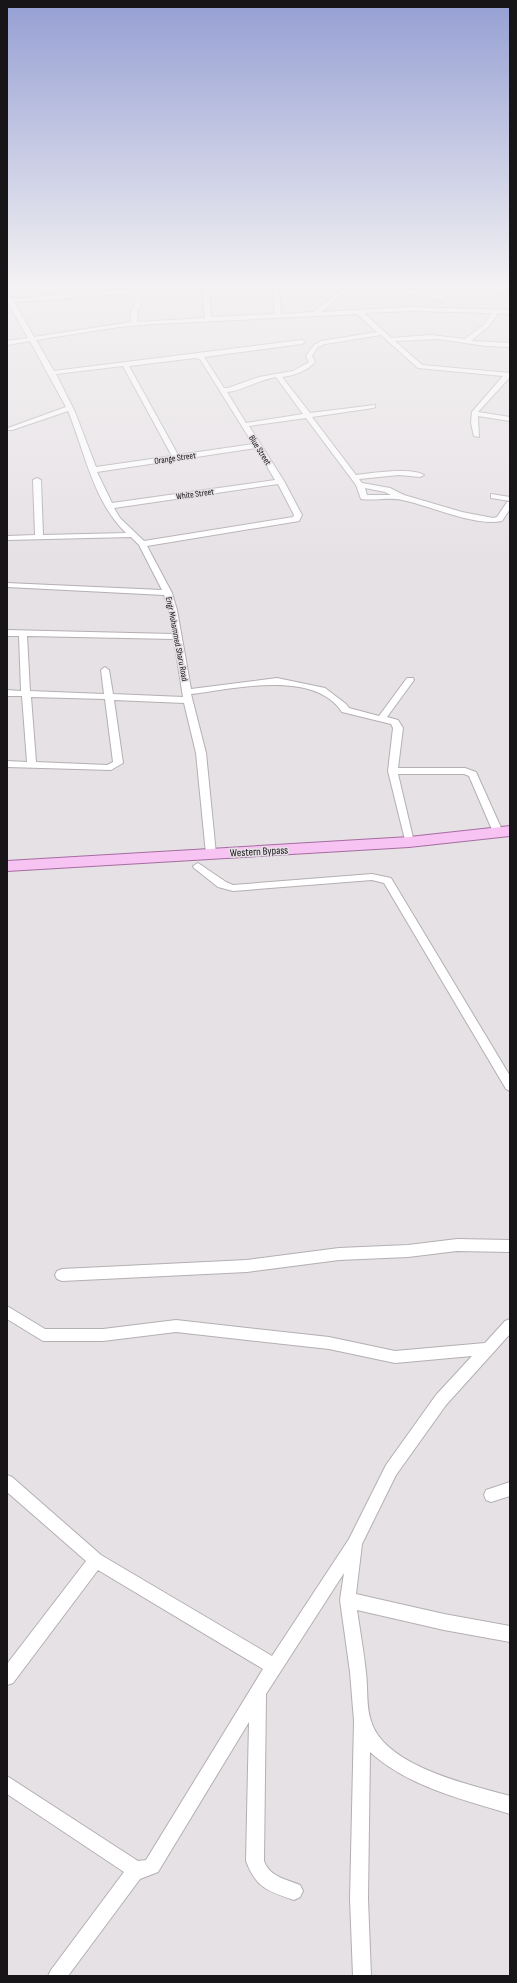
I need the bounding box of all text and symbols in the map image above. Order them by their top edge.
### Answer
street label: Blue Street [246,433,273,468]
street label: Orange Street [154,450,197,467]
street label: White Street [175,486,215,503]
street label: Engr Mohammed Sharu Road [163,596,190,683]
street label: Western Bypass [230,843,289,860]

